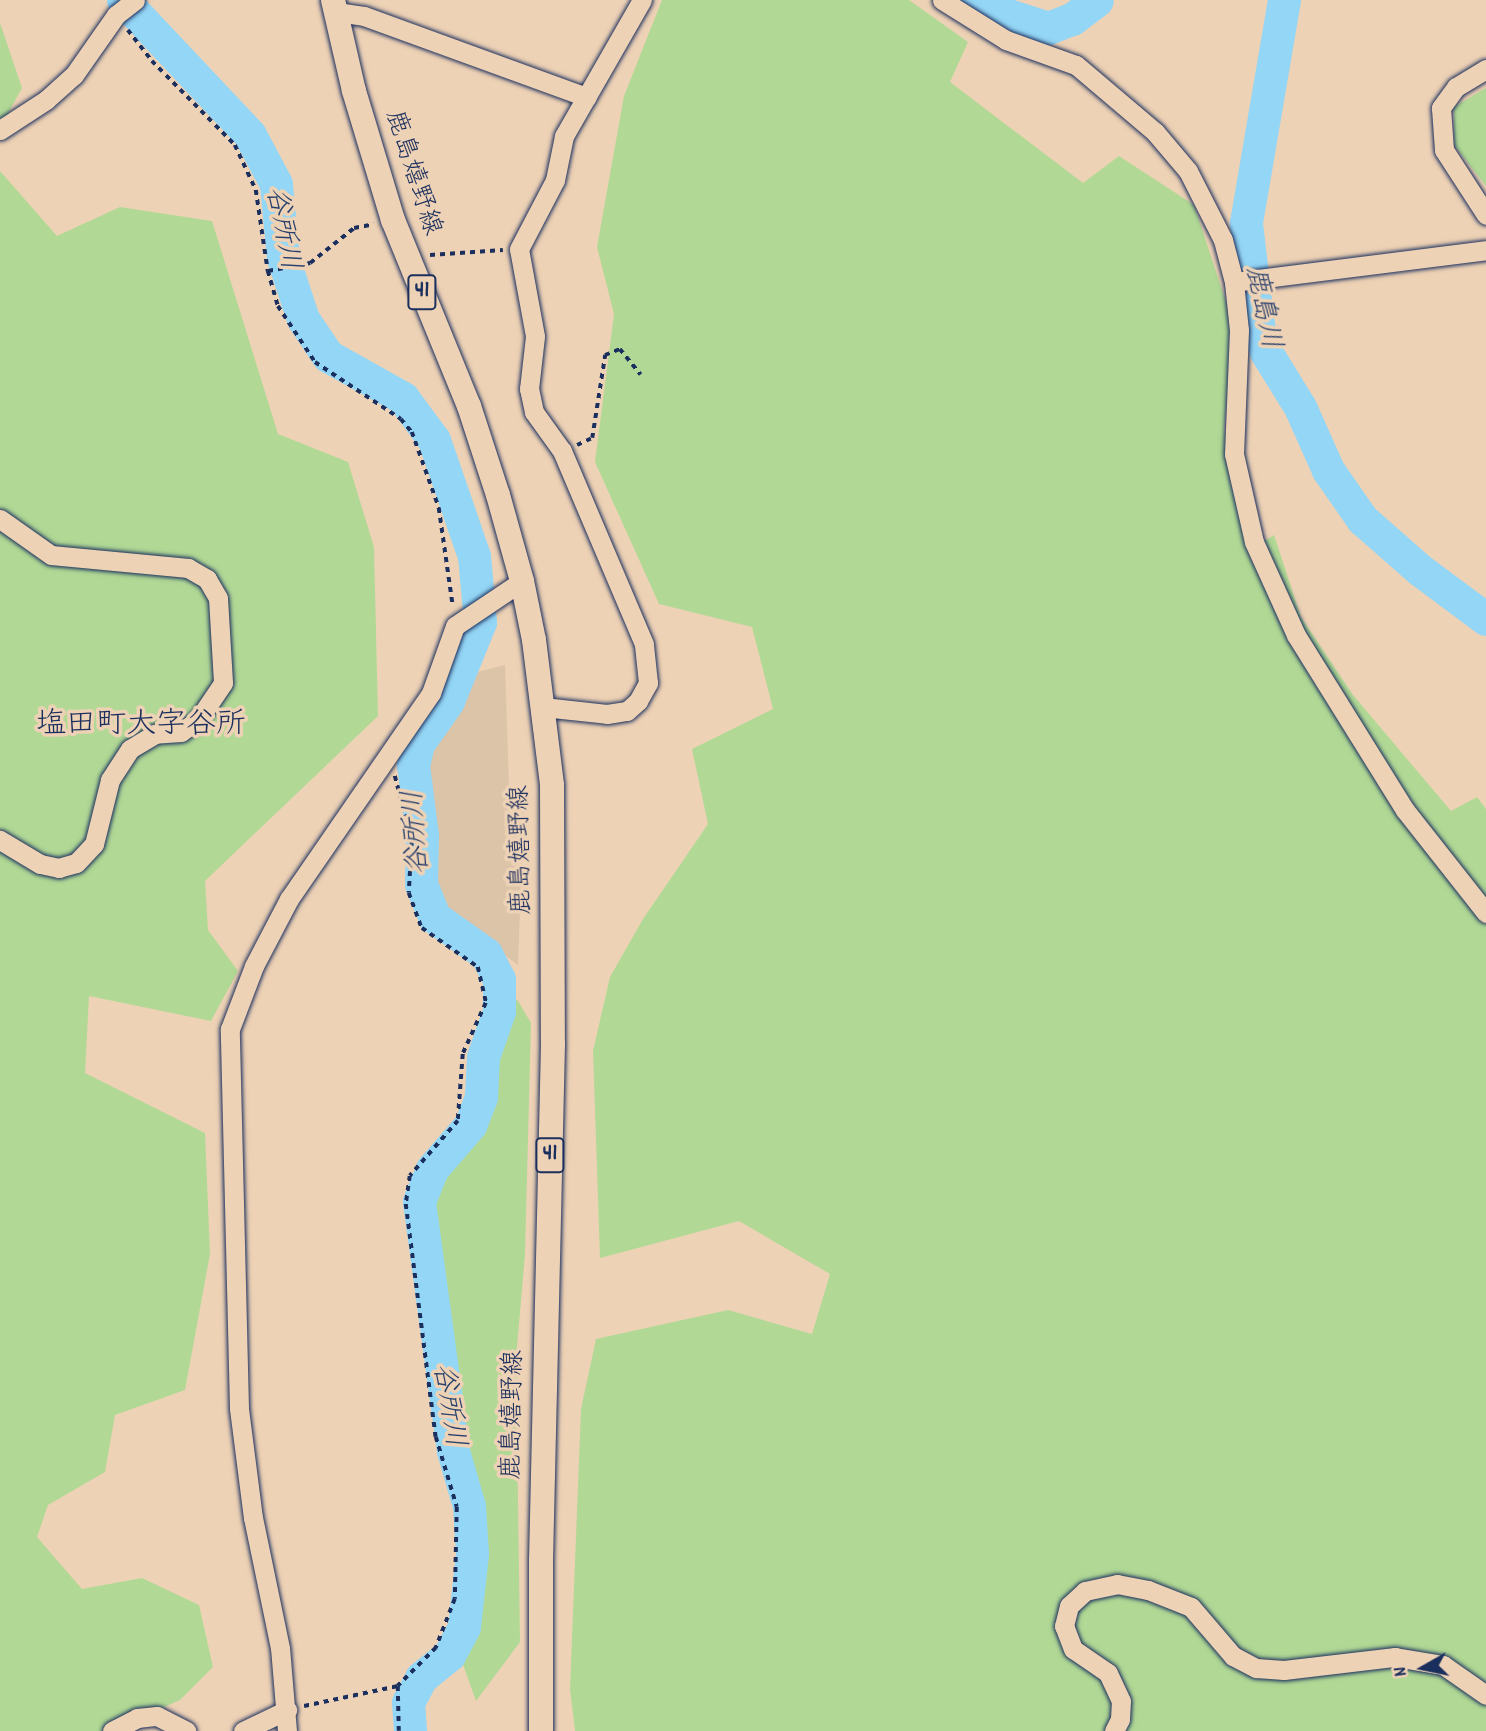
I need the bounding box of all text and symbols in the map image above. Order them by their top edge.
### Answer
street label: 鹿島嬉野線 [377,106,447,240]
water label: 谷所川 [256,185,306,273]
water label: 鹿島川 [1236,263,1286,353]
road number: 41 [406,272,438,312]
district label: 塩田町大字谷所 [36,709,246,745]
street label: 鹿島嬉野線 [505,785,539,915]
water label: 谷所川 [398,789,438,875]
road number: 41 [534,1134,566,1176]
street label: 鹿島嬉野線 [497,1350,531,1480]
water label: 谷所川 [424,1362,470,1450]
north arrow [1388,1633,1458,1703]
text: N [1388,1665,1416,1678]

